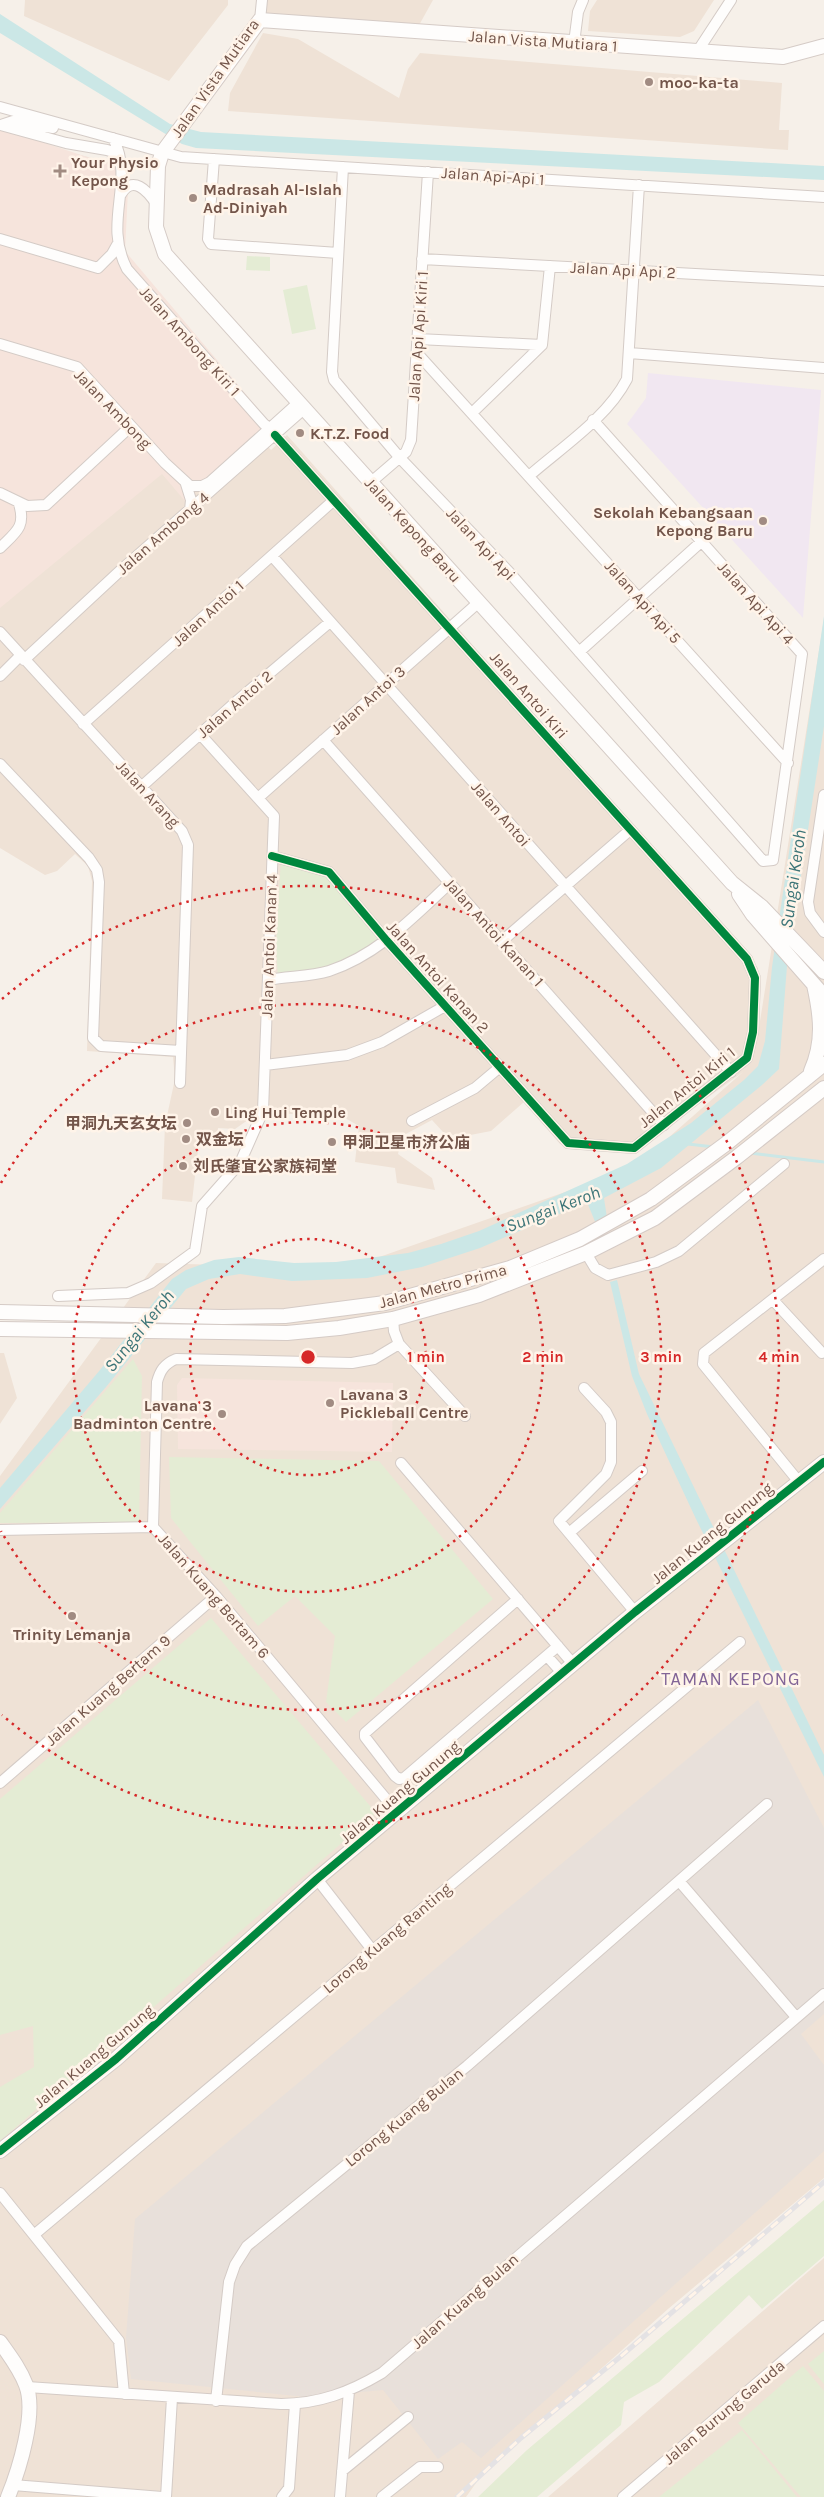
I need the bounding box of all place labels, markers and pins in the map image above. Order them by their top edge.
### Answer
place label: moo-ka-ta [659,73,739,92]
marker: moo-ka-ta [643,76,655,88]
place label: Your Physio Kepong [71,153,159,190]
marker: Your Physio Kepong [53,164,67,178]
place label: Madrasah Al-Islah Ad-Diniyah [203,180,342,217]
marker: Madrasah Al-Islah Ad-Diniyah [187,192,199,204]
place label: K.T.Z. Food [310,424,390,443]
marker: K.T.Z. Food [294,427,306,439]
place label: Sekolah Kebangsaan Kepong Baru [593,503,753,540]
marker: Sekolah Kebangsaan Kepong Baru [757,515,769,527]
place label: Ling Hui Temple [225,1103,346,1122]
marker: Ling Hui Temple [209,1106,221,1118]
place label: 甲洞九天玄女坛 [65,1114,177,1133]
marker: 甲洞九天玄女坛 [181,1117,193,1129]
place label: 双金坛 [196,1130,244,1149]
marker: 双金坛 [180,1133,192,1145]
place label: 甲洞卫星市济公庙 [342,1133,470,1152]
marker: 甲洞卫星市济公庙 [326,1136,338,1148]
place label: 刘氏肇宜公家族祠堂 [193,1157,337,1176]
marker: 刘氏肇宜公家族祠堂 [177,1160,189,1172]
centre of rings [299,1348,317,1366]
place label: Lavana 3 Pickleball Centre [340,1385,468,1422]
place label: Lavana 3 Badminton Centre [73,1396,212,1433]
marker: Lavana 3 Pickleball Centre [324,1397,336,1409]
marker: Lavana 3 Badminton Centre [216,1408,228,1420]
marker: Trinity Lemanja [66,1610,78,1622]
place label: Trinity Lemanja [13,1625,131,1644]

